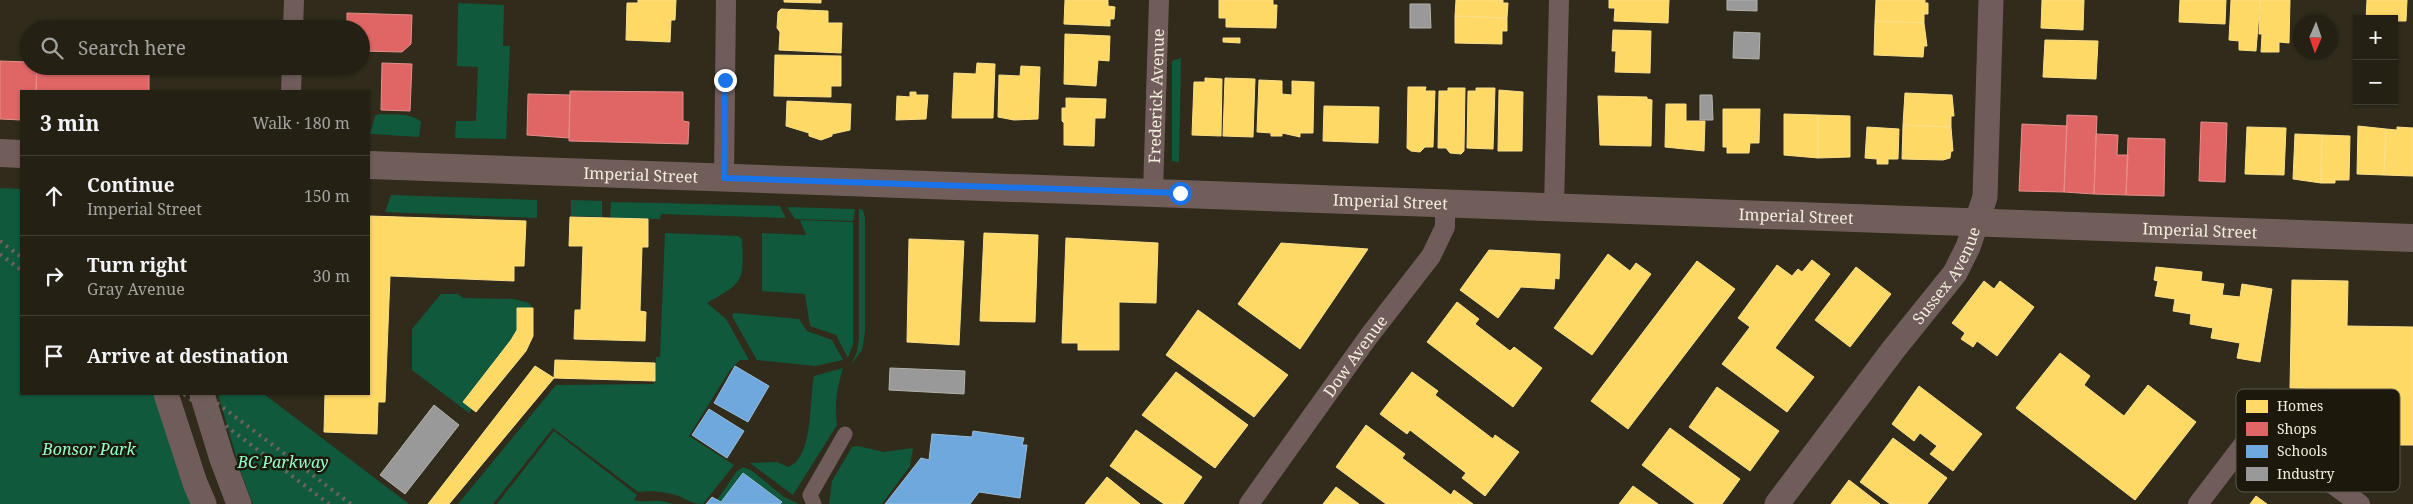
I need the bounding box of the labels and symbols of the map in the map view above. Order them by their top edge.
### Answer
north arrow [2293,15,2338,60]
street label: Frederick Avenue [1143,28,1169,164]
route end [714,69,737,92]
street label: Imperial Street [583,162,699,188]
route start [1169,182,1192,205]
street label: Imperial Street [1333,188,1449,215]
street label: Imperial Street [1738,203,1854,229]
street label: Imperial Street [2142,217,2258,243]
street label: Sussex Avenue [1907,224,1985,329]
street label: Dow Avenue [1318,311,1392,401]
legend [2236,389,2400,492]
text: Homes [2277,396,2323,415]
text: Shops [2277,419,2317,438]
park label: Bonsor Park [41,438,137,460]
text: Schools [2277,441,2327,460]
park label: BC Parkway [237,451,328,473]
text: Industry [2277,464,2334,483]

